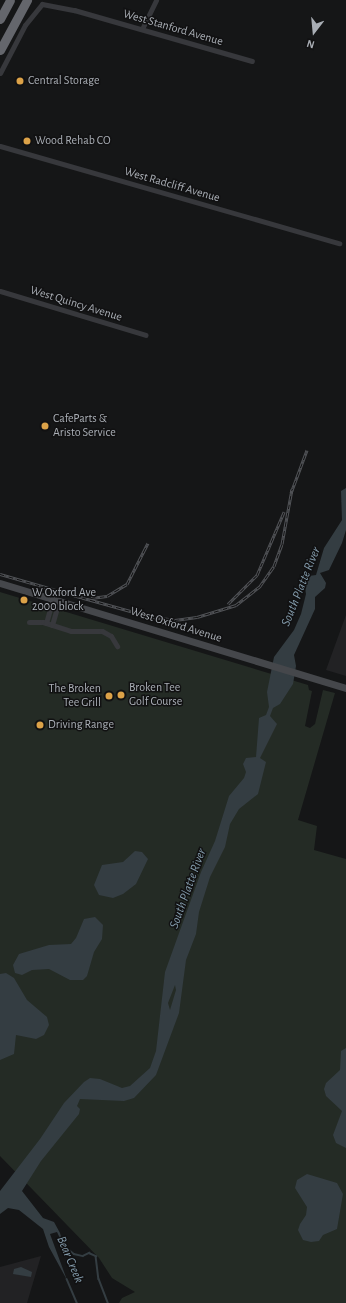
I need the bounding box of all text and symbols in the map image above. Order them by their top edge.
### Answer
street label: West Stanford Avenue [121,7,225,49]
north arrow [294,12,334,52]
text: N [305,38,316,50]
place label: Central Storage [28,74,100,88]
marker: Central Storage [15,76,25,86]
place label: Wood Rehab CO [35,134,111,148]
marker: Wood Rehab CO [22,136,32,146]
street label: West Radcliff Avenue [123,164,221,206]
street label: West Quincy Avenue [28,283,124,325]
place label: CafeParts & Aristo Service [53,412,116,440]
marker: CafeParts & Aristo Service [40,421,50,431]
water label: South Platte River [279,545,325,629]
place label: W Oxford Ave 2000 block [32,586,96,614]
marker: W Oxford Ave 2000 block [19,595,29,605]
street label: West Oxford Avenue [128,604,224,646]
place label: Broken Tee Golf Course [129,681,182,709]
place label: The Broken Tee Grill [48,682,101,710]
marker: Broken Tee Golf Course [116,690,126,700]
marker: The Broken Tee Grill [104,691,114,701]
place label: Driving Range [48,718,114,732]
marker: Driving Range [35,720,45,730]
water label: South Platte River [167,847,211,931]
water label: Bear Creek [52,1234,86,1286]

